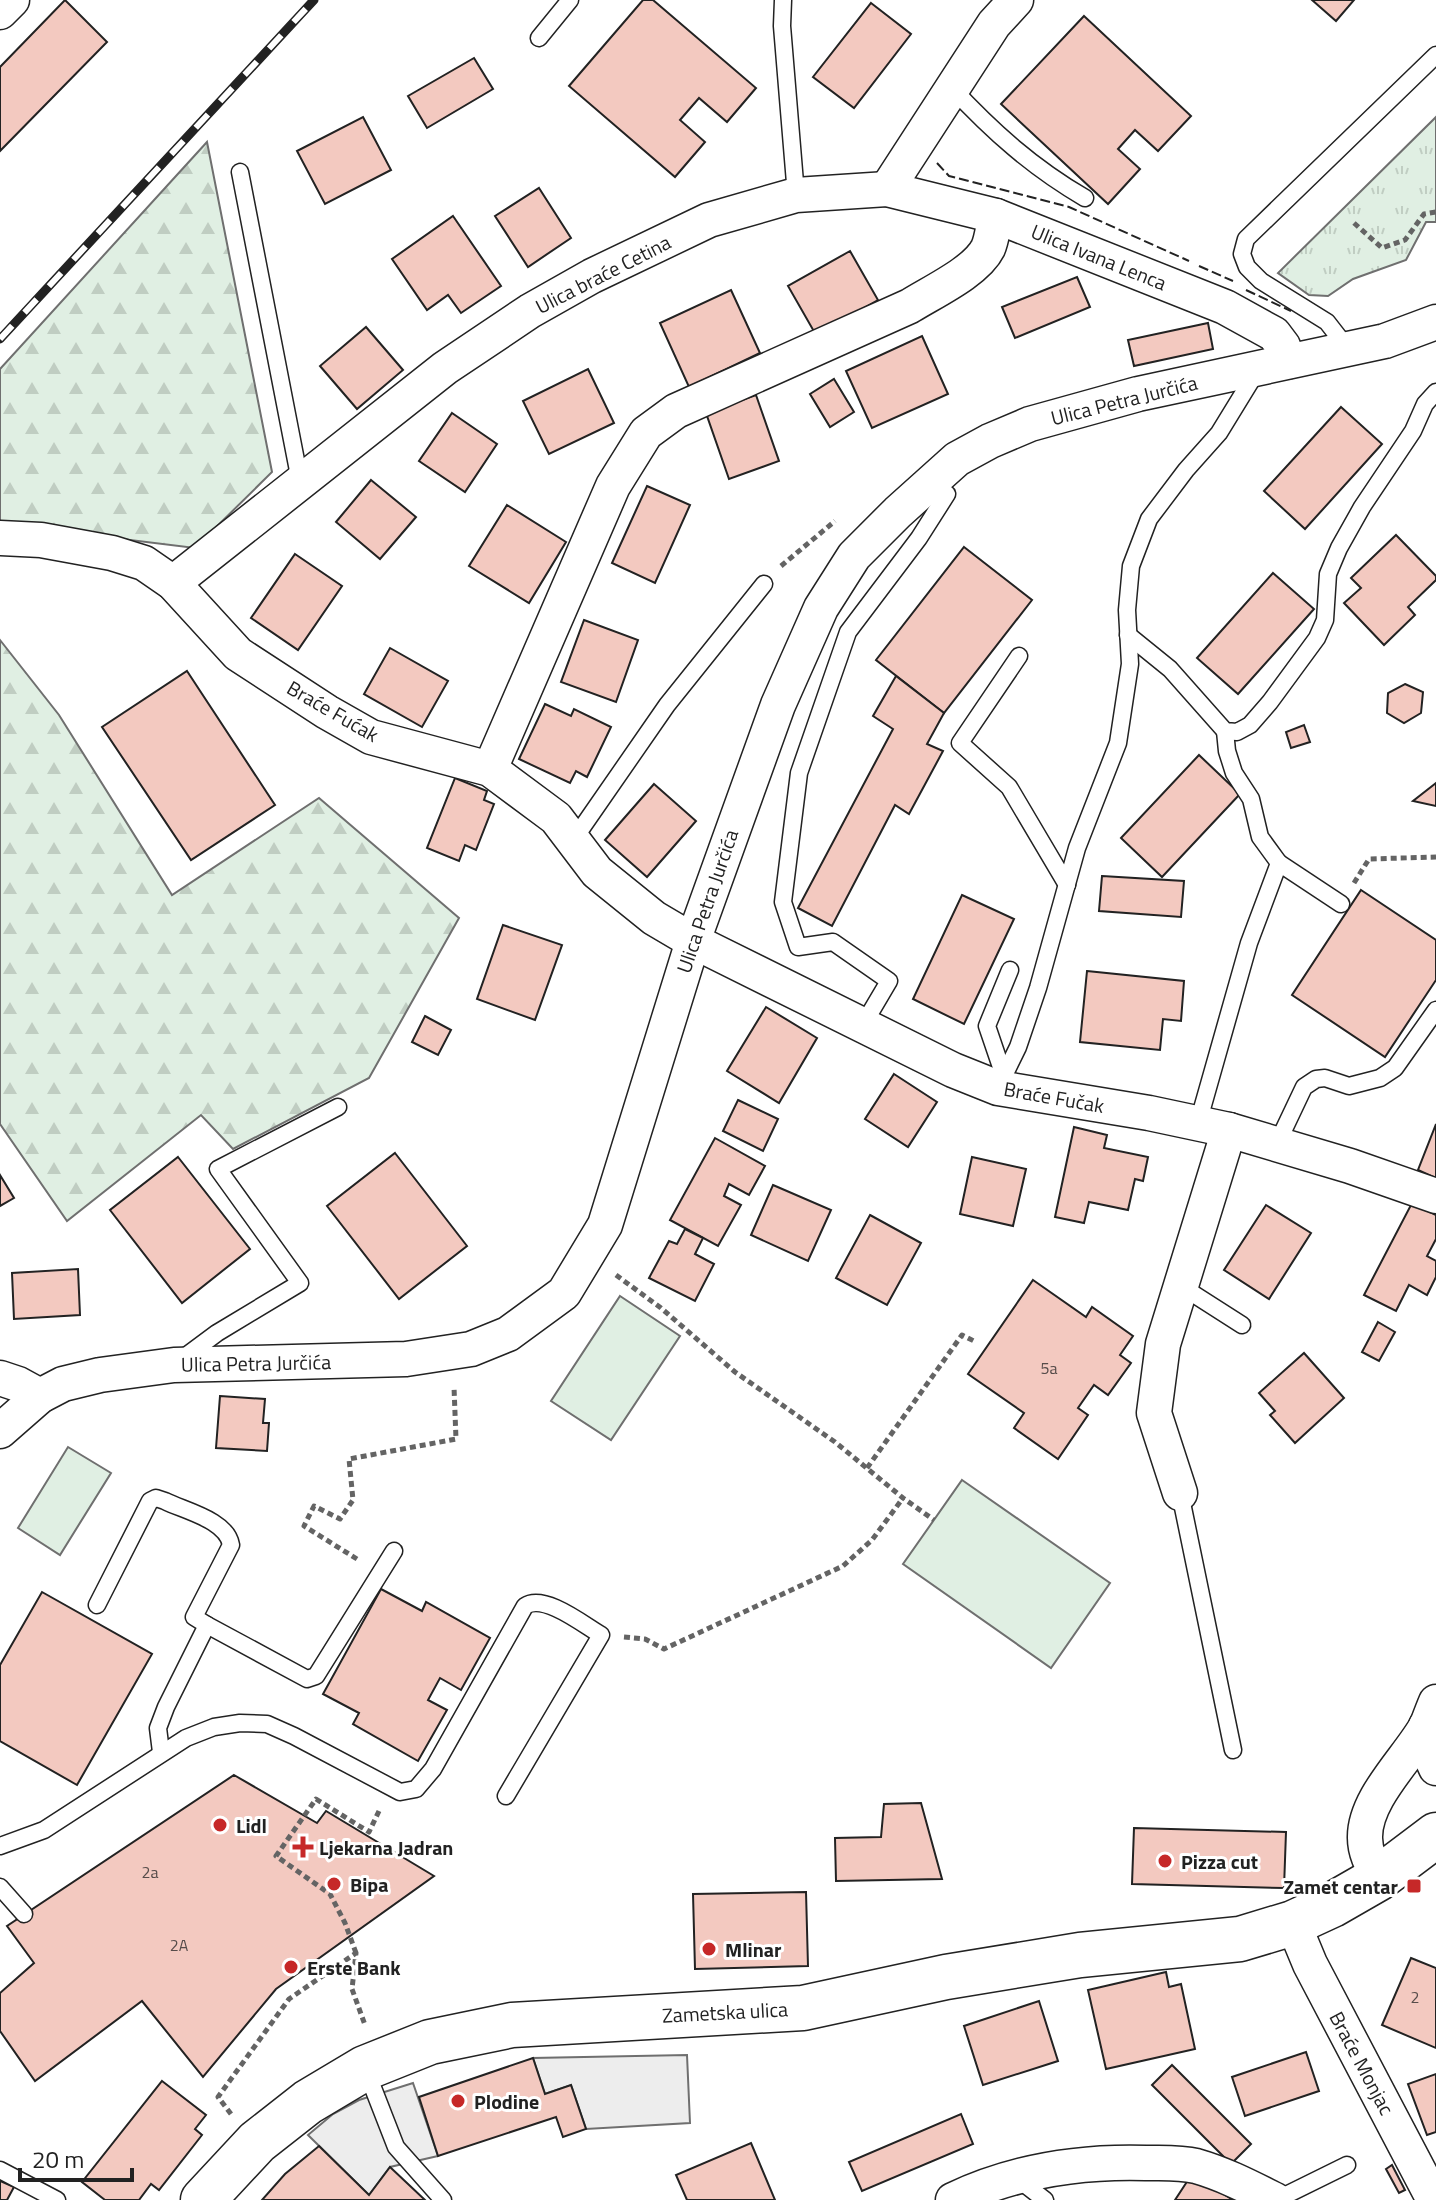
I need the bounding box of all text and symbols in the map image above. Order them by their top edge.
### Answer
street label: Ulica Ivana Lenca [1027,216,1171,298]
street label: Ulica braće Cetina [530,226,676,322]
street label: Ulica Petra Jurčića [1047,367,1201,433]
street label: Braće Fućak [281,672,385,750]
street label: Ulica Petra Jurčića [668,825,746,977]
street label: Braće Fučak [1001,1073,1107,1121]
street label: Ulica Petra Jurčića [181,1346,331,1380]
house number: 5a [1041,1356,1057,1380]
place label: Lidl [236,1810,267,1841]
marker: Lidl [211,1816,229,1834]
place label: Ljekarna Jadran [319,1832,453,1863]
marker: Ljekarna Jadran [294,1838,312,1856]
place label: Pizza cut [1181,1846,1258,1877]
marker: Pizza cut [1156,1852,1174,1870]
house number: 2a [142,1860,158,1884]
place label: Bipa [350,1869,388,1900]
place label: Zamet centar [1283,1871,1399,1902]
marker: Bipa [325,1875,343,1893]
marker: Zamet centar [1405,1877,1423,1895]
house number: 2A [170,1933,189,1957]
place label: Mlinar [725,1934,782,1965]
marker: Mlinar [700,1940,718,1958]
place label: Erste Bank [307,1952,401,1983]
marker: Erste Bank [282,1958,300,1976]
house number: 2 [1411,1985,1419,2009]
street label: Zametska ulica [661,1993,789,2031]
street label: Braće Monjac [1322,2006,1402,2120]
place label: Plodine [474,2086,539,2117]
marker: Plodine [449,2092,467,2110]
scale bar [20,2132,132,2182]
text: 20 m [32,2141,84,2177]

